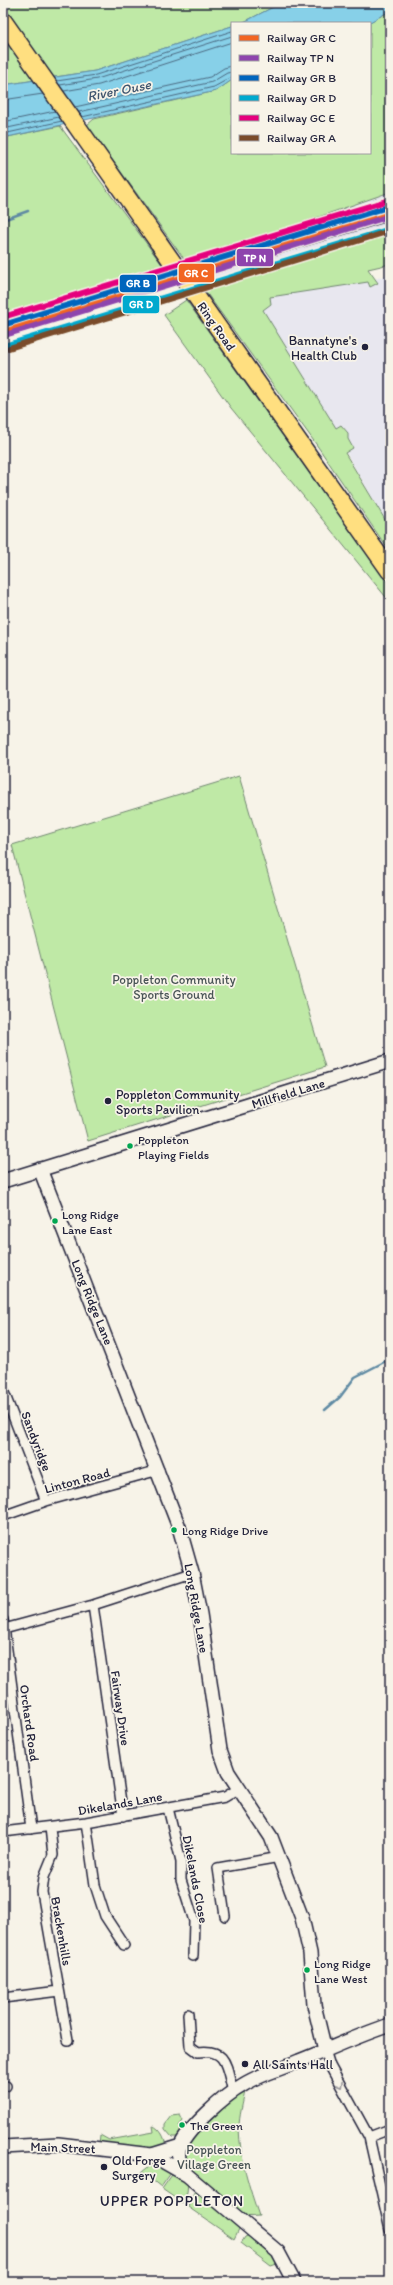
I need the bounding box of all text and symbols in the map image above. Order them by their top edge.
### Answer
legend [231,22,371,154]
text: Railway GR C [267,31,336,45]
text: Railway TP N [267,51,334,65]
text: Railway GR B [267,71,336,85]
water label: River Ouse [86,76,154,105]
text: Railway GR D [267,91,336,105]
text: Railway GC E [267,111,335,125]
text: Railway GR A [267,131,336,145]
line badge: TP N [236,248,274,267]
text: TP N [243,252,266,265]
line badge: GR C [178,263,215,283]
text: GR C [184,267,208,280]
line badge: GR B [119,274,157,293]
text: GR B [126,277,151,290]
line badge: GR D [122,295,160,314]
text: GR D [129,298,154,311]
street label: Ring Road [194,299,239,354]
place label: Bannatyne's Health Club [289,333,357,363]
marker: Bannatyne's Health Club [360,342,370,352]
park label: Poppleton Community Sports Ground [112,972,236,1002]
street label: Millfield Lane [250,1075,326,1112]
place label: Poppleton Community Sports Pavilion [116,1087,239,1117]
marker: Poppleton Community Sports Pavilion [103,1096,113,1106]
place label: Poppleton Playing Fields [138,1133,209,1162]
marker: Poppleton Playing Fields [125,1141,135,1151]
place label: Long Ridge Lane East [62,1208,119,1237]
marker: Long Ridge Lane East [50,1216,60,1226]
street label: Long Ridge Lane [69,1257,117,1347]
street label: Sandyridge [18,1409,55,1473]
street label: Linton Road [43,1465,112,1496]
place label: Long Ridge Drive [182,1524,269,1538]
marker: Long Ridge Drive [169,1525,179,1535]
street label: Long Ridge Lane [181,1562,212,1654]
street label: Fairway Drive [108,1670,133,1746]
street label: Orchard Road [17,1684,42,1762]
street label: Dikelands Lane [77,1789,163,1818]
street label: Dikelands Close [180,1834,211,1924]
street label: Brackenhills [48,1896,75,1967]
place label: Long Ridge Lane West [314,1957,371,1986]
marker: Long Ridge Lane West [302,1965,312,1975]
place label: All Saints Hall [253,2057,333,2072]
marker: All Saints Hall [240,2059,250,2069]
one-way arrow [336,2081,343,2088]
place label: The Green [190,2119,243,2133]
marker: The Green [177,2120,187,2130]
street label: Main Street [30,2139,96,2156]
park label: Poppleton Village Green [177,2142,251,2172]
place label: Old Forge Surgery [112,2153,166,2183]
marker: Old Forge Surgery [99,2162,109,2172]
district label: UPPER POPPLETON [100,2192,244,2210]

